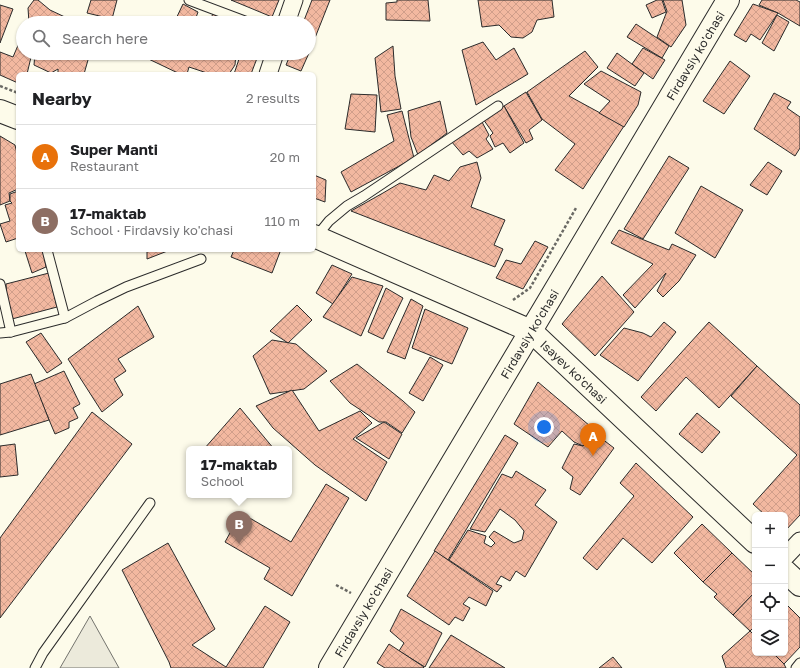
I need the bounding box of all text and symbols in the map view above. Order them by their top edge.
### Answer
street label: Firdavsiy ko'chasi [663,8,727,103]
search box [16,16,316,60]
icon: search [30,27,52,49]
text: Search here [62,29,148,47]
text: Nearby [32,88,92,109]
text: 2 results [246,90,300,106]
text: Super Manti [70,140,158,158]
text: A [40,149,50,165]
text: 20 m [270,149,300,165]
text: Restaurant [70,158,139,174]
text: 17-maktab [70,204,146,222]
text: B [40,213,50,229]
text: 110 m [265,213,300,229]
text: School · Firdavsiy ko'chasi [70,222,233,238]
street label: Firdavsiy ko'chasi [497,286,562,381]
street label: Isayev ko'chasi [538,337,611,407]
your location [534,417,554,437]
pin: A [580,423,606,456]
popup [186,446,292,498]
text: 17-maktab [201,455,277,473]
text: School [201,473,244,489]
pin: B [226,511,252,544]
map controls [752,512,788,656]
button: + [752,512,788,548]
button: − [752,548,788,584]
street label: Firdavsiy ko'chasi [331,565,396,660]
button: locate [752,584,788,620]
button: layers [752,620,788,656]

